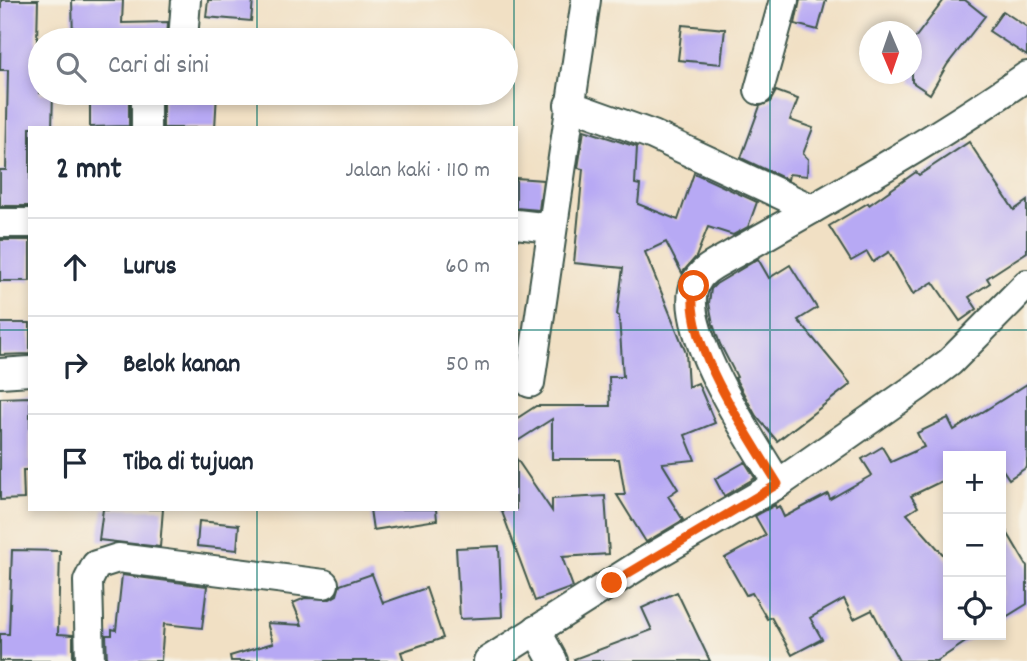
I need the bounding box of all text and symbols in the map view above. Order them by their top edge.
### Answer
north arrow [859,21,922,84]
search box [28,28,518,105]
icon: search [52,48,90,86]
text: Cari di sini [108,48,209,85]
text: 2 mnt [56,150,122,193]
text: Jalan kaki · 110 m [345,155,490,188]
icon: ahead [56,248,94,286]
text: Lurus [123,249,177,286]
text: 60 m [445,251,490,284]
route start [678,270,709,301]
icon: right [56,346,94,384]
text: Belok kanan [123,347,240,384]
text: 50 m [446,349,490,382]
icon: arrive [56,444,94,482]
text: Tiba di tujuan [123,445,254,482]
map controls [943,451,1006,640]
button: + [943,451,1006,514]
button: − [943,514,1006,577]
route end [596,567,627,598]
button: locate [943,577,1006,640]

